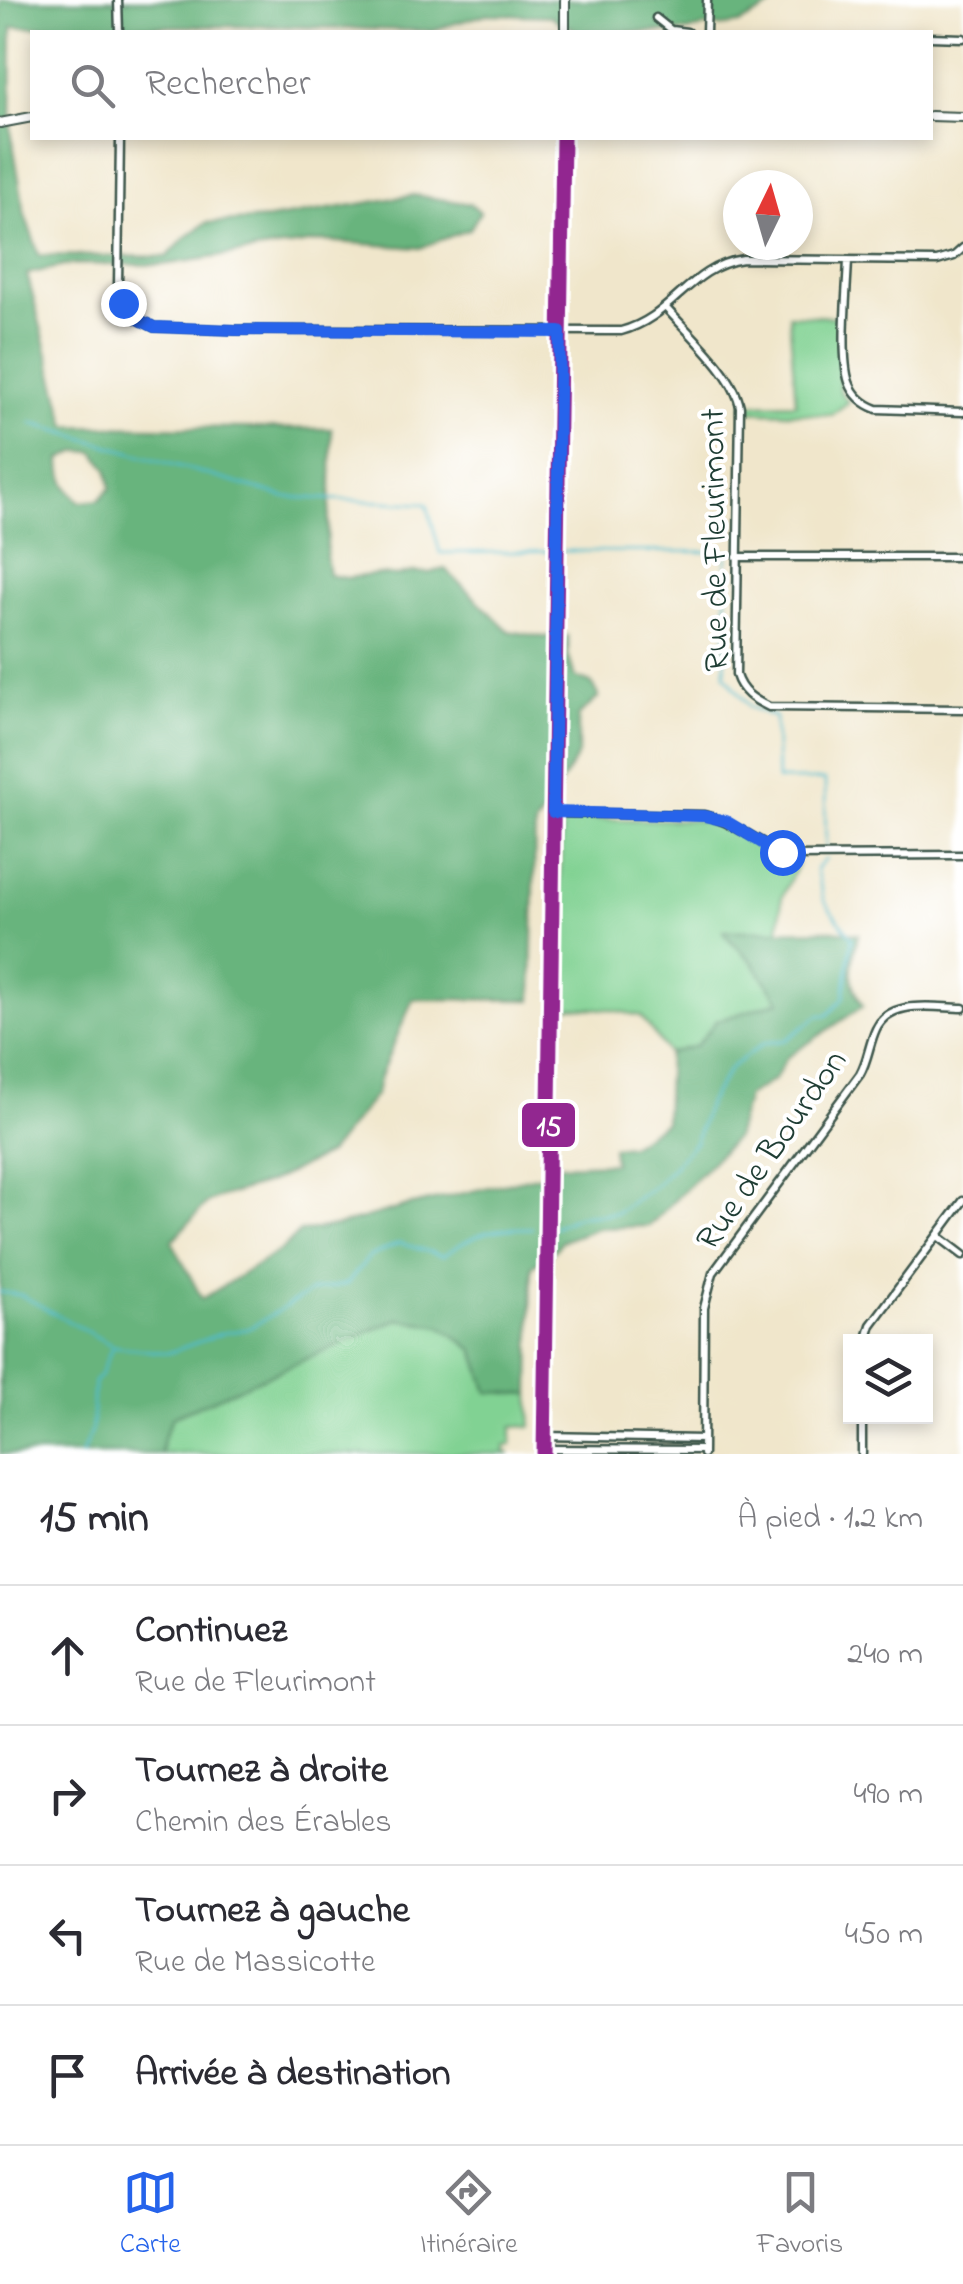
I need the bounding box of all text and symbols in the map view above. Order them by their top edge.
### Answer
search box [30,30,933,140]
text: Rechercher [145,57,311,113]
icon: search [65,58,120,113]
north arrow [723,170,813,260]
route end [101,281,147,327]
street label: Rue de Fleurimont [689,408,744,672]
route start [760,830,806,876]
street label: Rue de Bourdon [684,1040,861,1262]
line badge: 15 [520,1101,577,1149]
text: 15 [537,1108,561,1149]
map controls [843,1334,933,1424]
button: layers [843,1334,933,1424]
text: 15 min [40,1489,149,1550]
text: À pied · 1.2 km [738,1496,923,1543]
text: Continuez [135,1604,287,1660]
icon: ahead [40,1628,95,1683]
text: 240 m [847,1632,923,1679]
text: Rue de Fleurimont [135,1660,376,1707]
text: Tournez à droite [135,1744,388,1800]
icon: right [40,1768,95,1823]
text: 490 m [854,1772,923,1819]
text: Chemin des Érables [135,1800,392,1847]
text: Tournez à gauche [135,1884,410,1940]
icon: left [40,1908,95,1963]
text: 450 m [845,1912,923,1959]
text: Rue de Massicotte [135,1940,375,1987]
text: Arrivée à destination [135,2047,450,2103]
icon: arrive [40,2048,95,2103]
tab: Carte [120,2165,181,2266]
tab: Itinéraire [420,2165,517,2266]
tab: Favoris [757,2165,843,2266]

